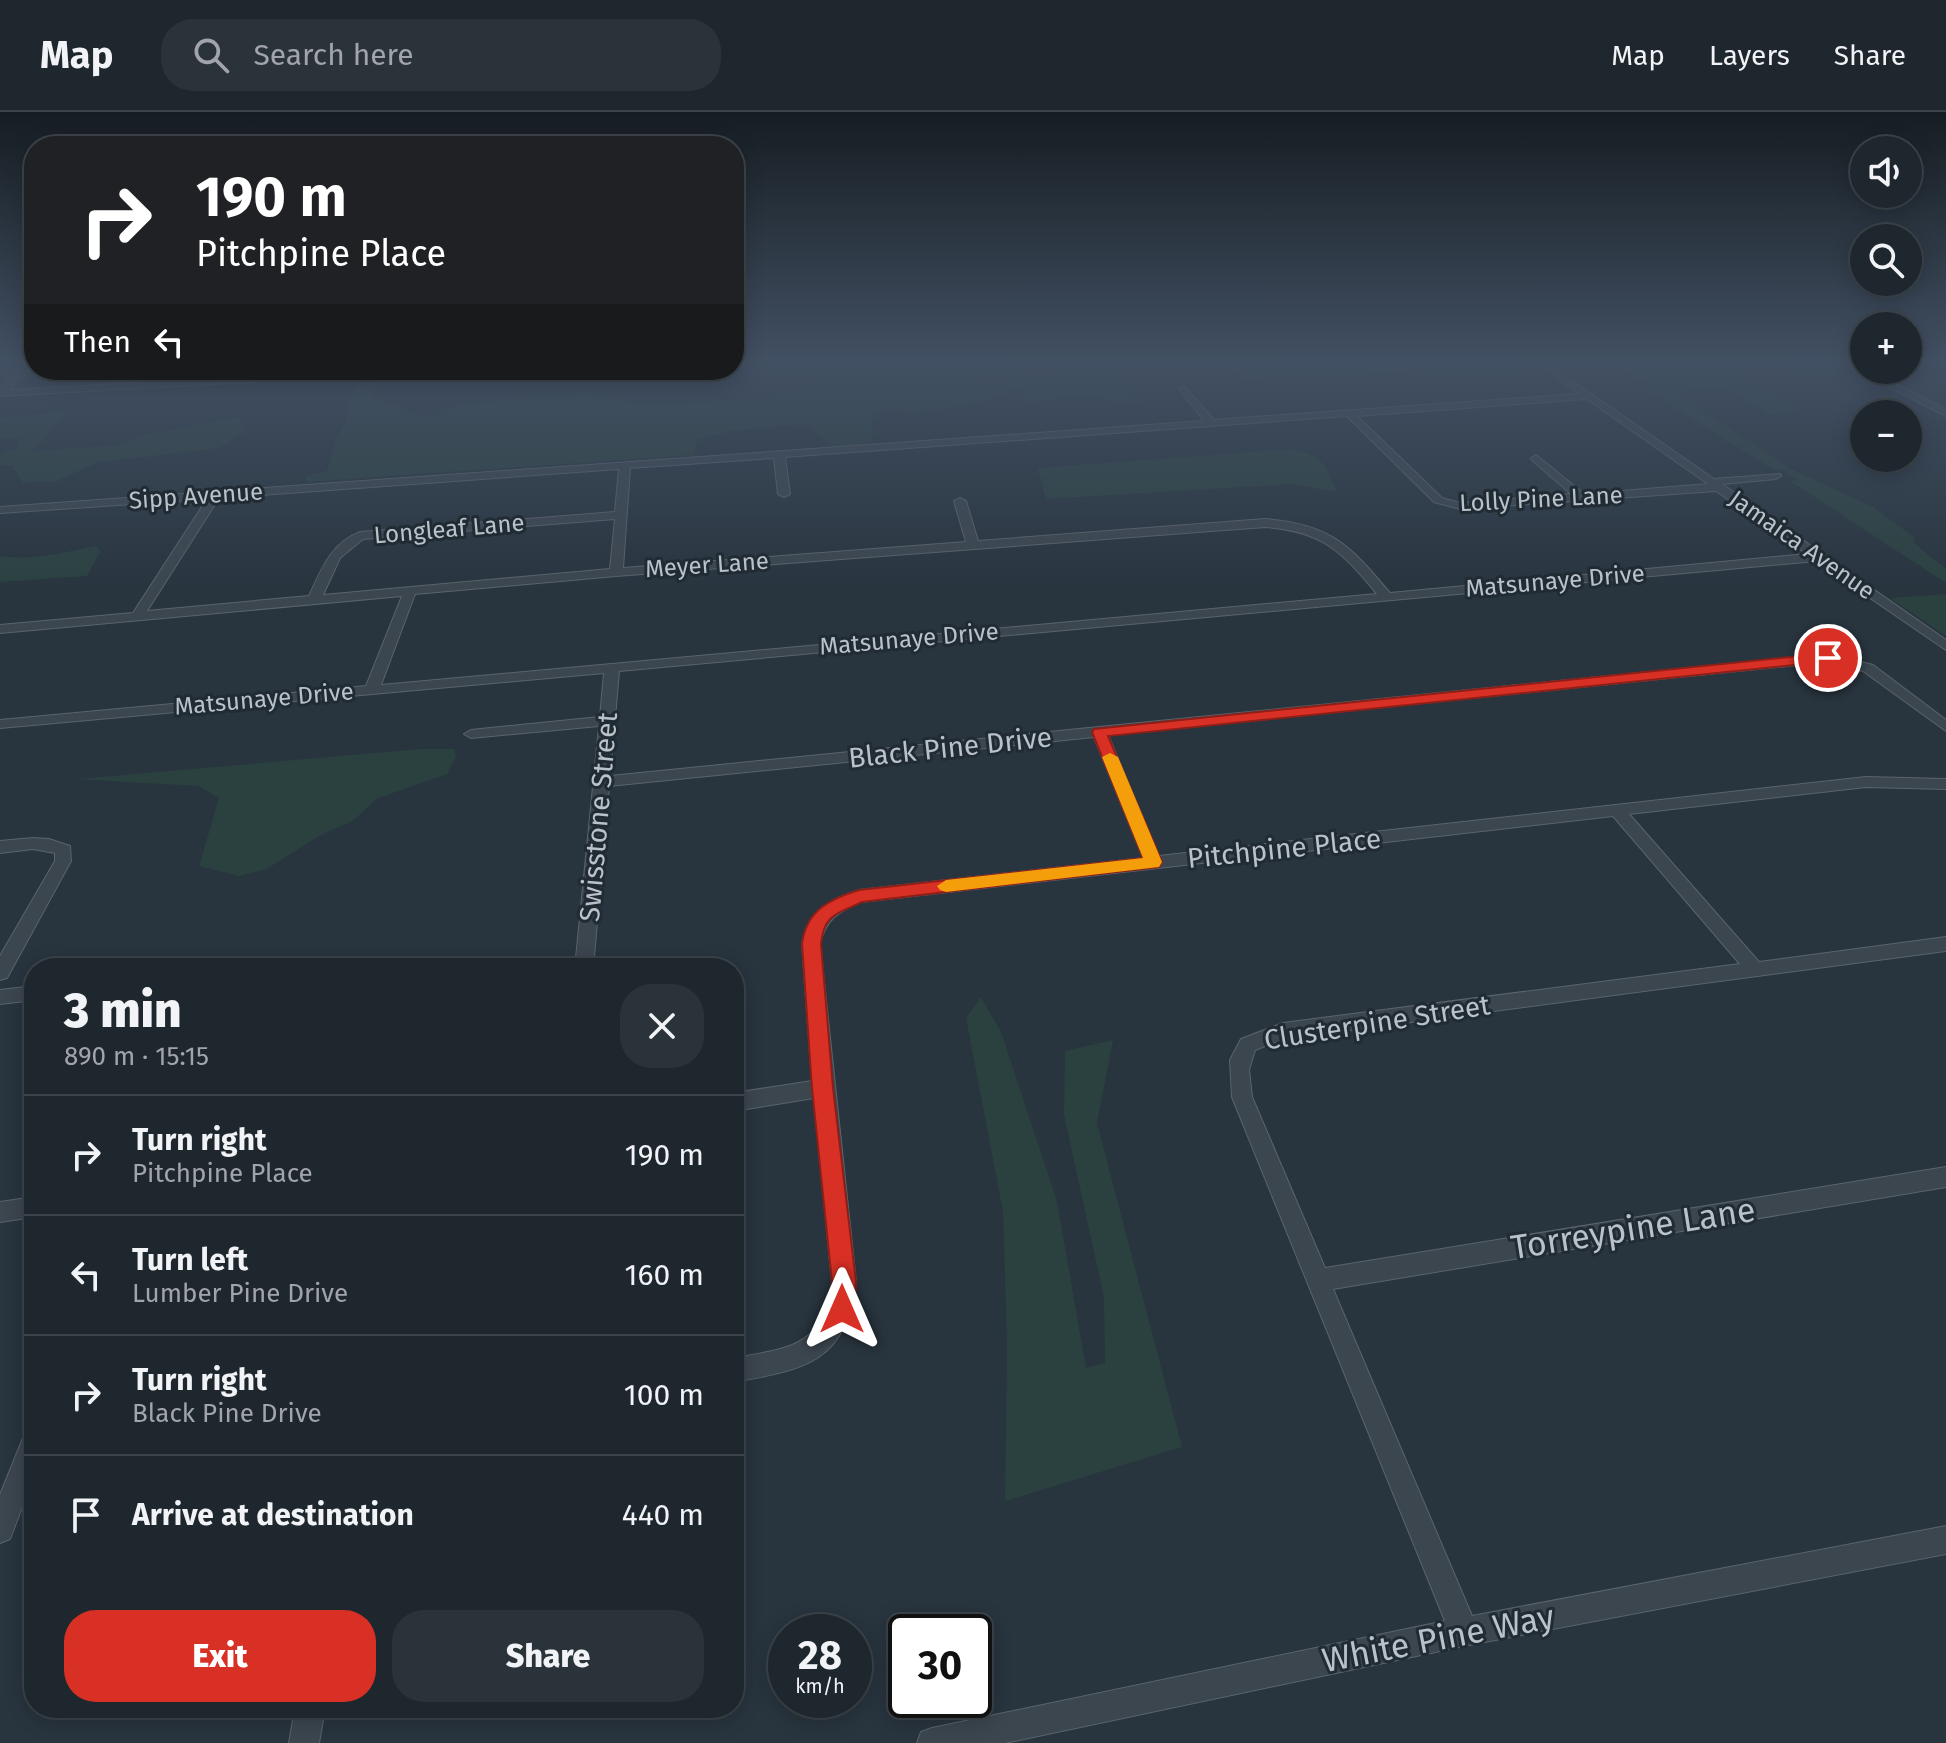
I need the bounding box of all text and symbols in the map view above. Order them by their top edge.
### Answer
search box [161,19,721,91]
text: Map [40,32,113,78]
icon: search [189,33,233,77]
text: Search here [253,37,414,73]
text: Map [1611,39,1665,72]
text: Layers [1709,39,1790,72]
text: Share [1834,39,1906,72]
map controls [1850,136,1922,472]
button: sound [1850,136,1922,208]
text: 190 m [196,164,347,231]
icon: right [64,168,168,272]
button: search [1850,224,1922,296]
text: Pitchpine Place [196,232,446,276]
button: + [1850,312,1922,384]
icon: left [147,320,191,364]
text: Then [64,324,131,360]
button: − [1850,400,1922,472]
street label: Sipp Avenue [128,477,264,515]
street label: Lolly Pine Lane [1459,481,1623,517]
street label: Jamaica Avenue [1724,484,1880,606]
street label: Longleaf Lane [373,508,525,550]
street label: Meyer Lane [644,547,770,583]
street label: Matsunaye Drive [1464,559,1646,603]
street label: Matsunaye Drive [818,617,1000,661]
pin [1794,624,1862,692]
icon: arrive [1806,636,1850,680]
street label: Matsunaye Drive [173,677,355,721]
street label: Swisstone Street [573,710,624,923]
street label: Black Pine Drive [847,720,1053,775]
street label: Pitchpine Place [1186,822,1383,875]
text: 3 min [64,982,182,1040]
button: close [620,984,704,1068]
street label: Clusterpine Street [1262,988,1493,1057]
text: 890 m · 15:15 [64,1041,209,1072]
text: Turn right [132,1122,267,1158]
icon: right [64,1133,108,1177]
text: 190 m [625,1137,704,1173]
text: Pitchpine Place [132,1158,313,1189]
street label: Torreypine Lane [1508,1189,1758,1268]
text: Turn left [132,1242,248,1278]
icon: left [64,1253,108,1297]
text: 160 m [625,1257,704,1293]
position arrow [800,1267,884,1351]
text: Lumber Pine Drive [132,1278,348,1309]
text: Turn right [132,1362,267,1398]
icon: right [64,1373,108,1417]
text: 100 m [624,1377,704,1413]
text: Black Pine Drive [132,1398,322,1429]
icon: arrive [64,1493,108,1537]
text: Arrive at destination [132,1497,414,1533]
text: 440 m [622,1497,704,1533]
street label: White Pine Way [1319,1596,1558,1681]
button: Exit [64,1610,376,1702]
button: Share [392,1610,704,1702]
speed limit sign: 30 [888,1614,992,1718]
text: 28 [798,1632,842,1680]
text: km/h [795,1674,845,1698]

